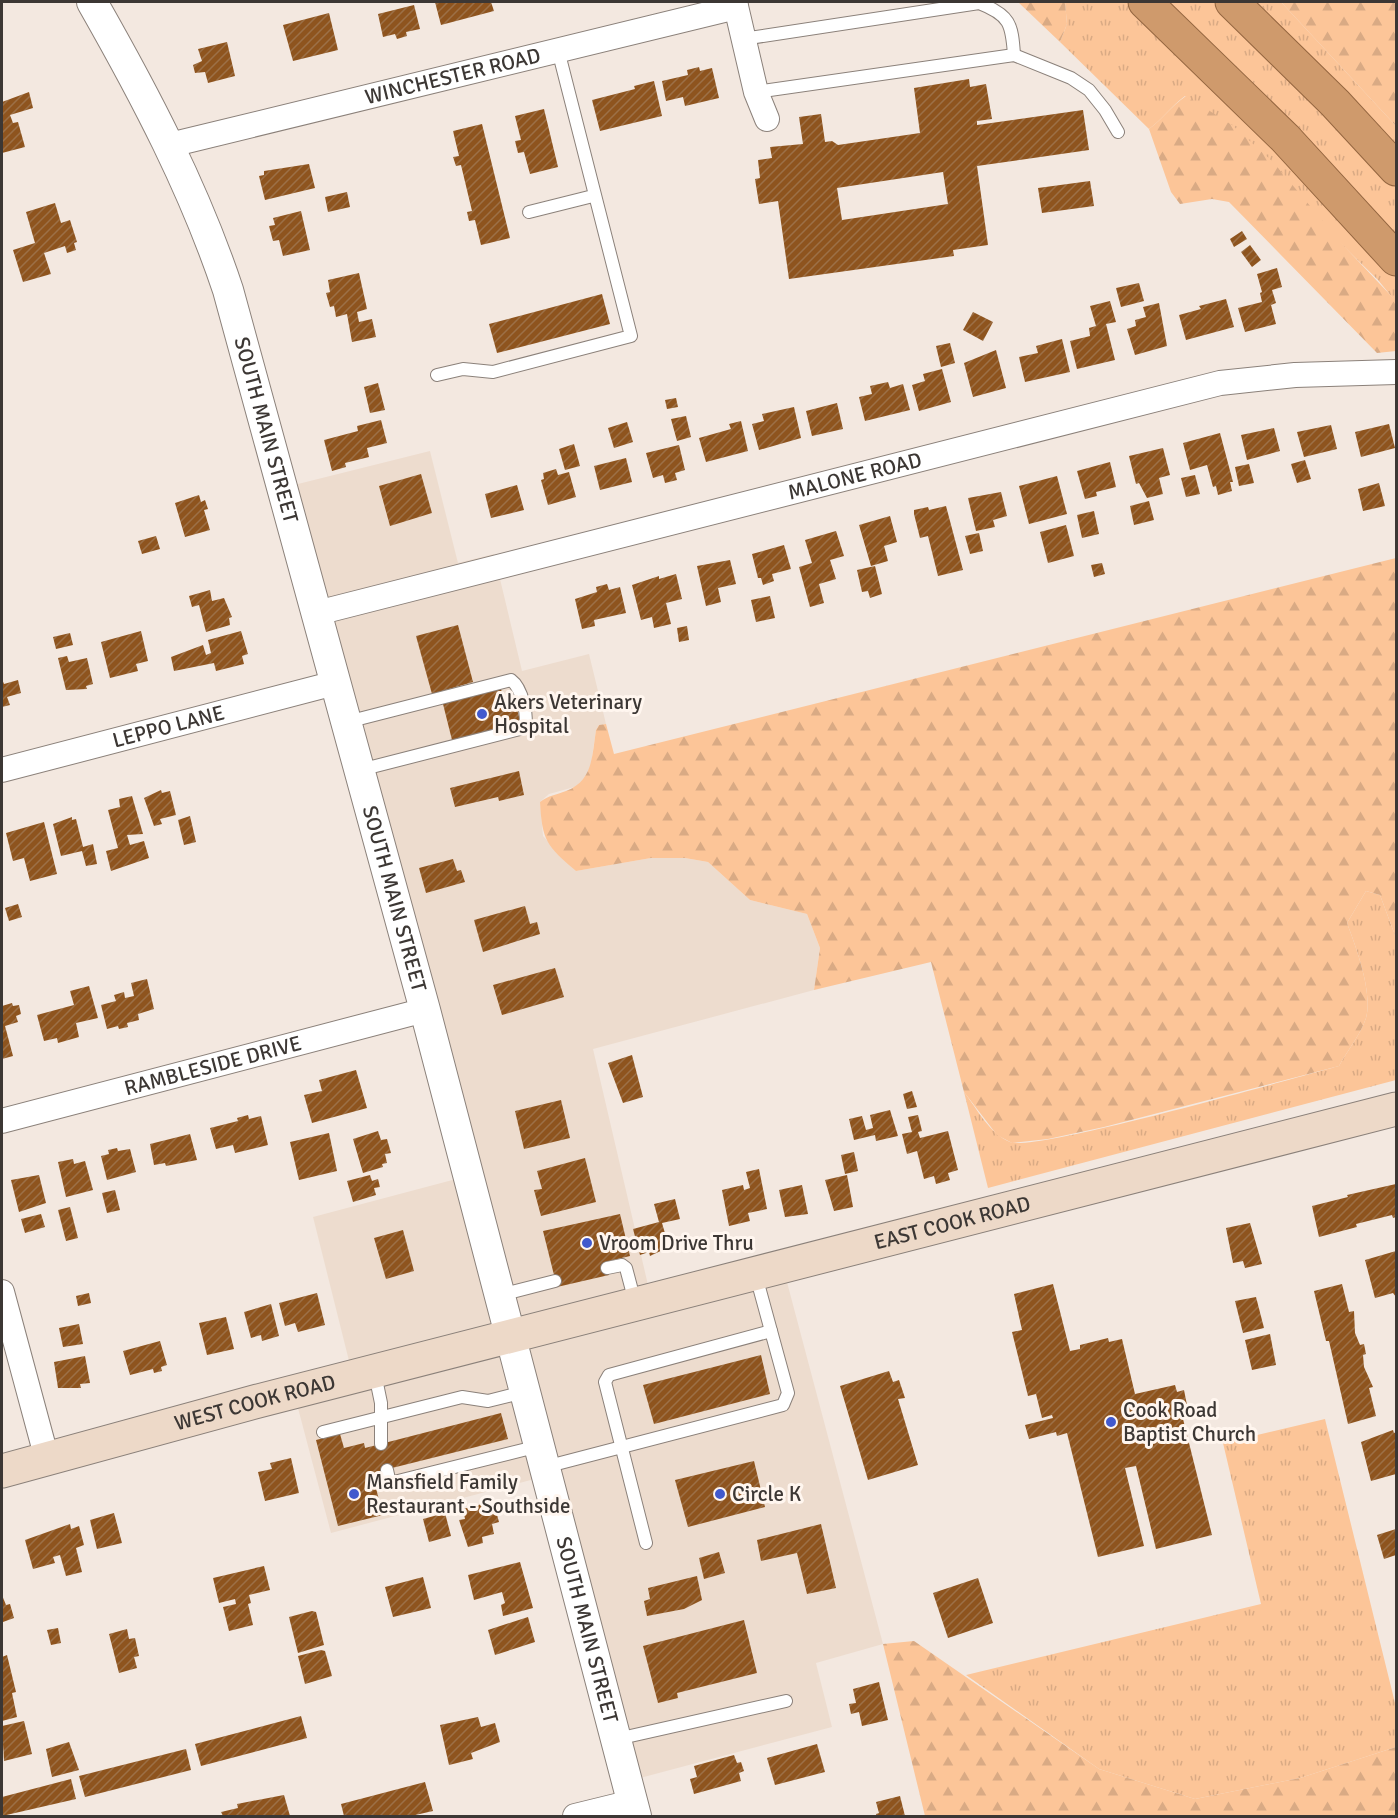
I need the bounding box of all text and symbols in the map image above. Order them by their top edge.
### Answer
street label: WINCHESTER ROAD [362,42,543,110]
street label: SOUTH MAIN STREET [228,334,304,526]
street label: MALONE ROAD [785,446,924,506]
place label: Akers Veterinary Hospital [494,689,642,739]
street label: LEPPO LANE [110,699,227,754]
marker: Akers Veterinary Hospital [475,707,489,721]
street label: SOUTH MAIN STREET [357,803,433,995]
street label: RAMBLESIDE DRIVE [121,1030,304,1101]
street label: EAST COOK ROAD [871,1190,1033,1255]
place label: Vroom Drive Thru [599,1230,754,1256]
marker: Vroom Drive Thru [580,1236,594,1250]
street label: WEST COOK ROAD [171,1369,338,1436]
place label: Cook Road Baptist Church [1123,1397,1256,1447]
marker: Cook Road Baptist Church [1104,1415,1118,1429]
place label: Mansfield Family Restaurant - Southside [366,1469,571,1519]
place label: Circle K [732,1481,802,1507]
marker: Mansfield Family Restaurant - Southside [347,1487,361,1501]
marker: Circle K [713,1487,727,1501]
street label: SOUTH MAIN STREET [550,1534,624,1726]

